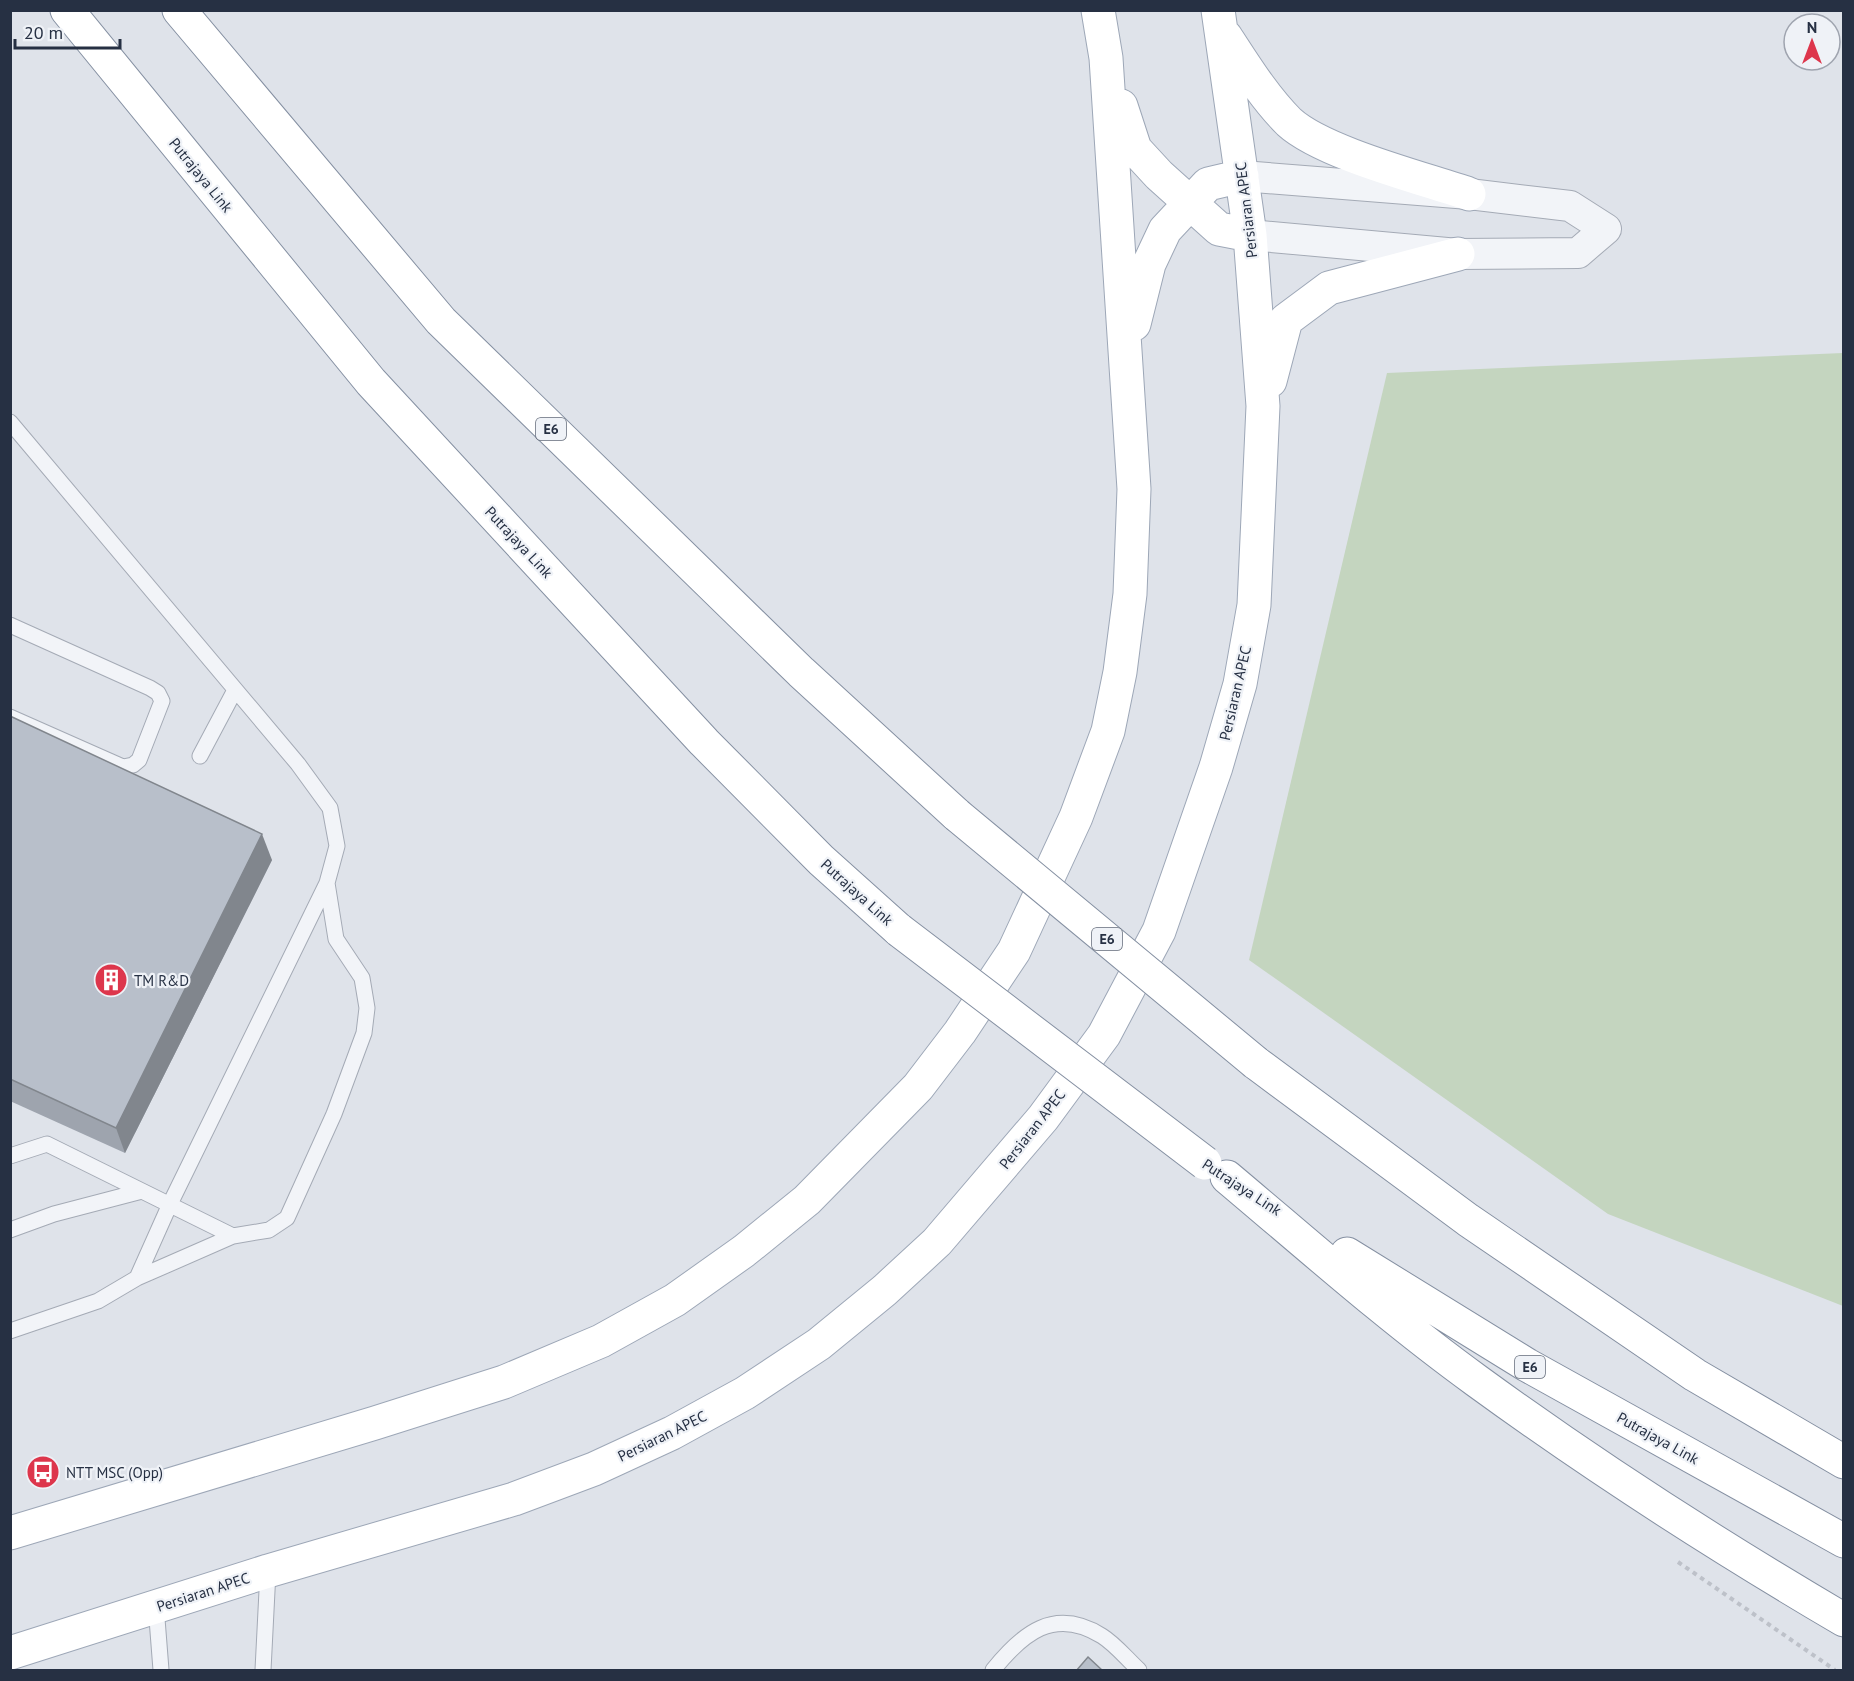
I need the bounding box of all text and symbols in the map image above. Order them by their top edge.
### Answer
scale bar [15,12,120,50]
north arrow [1782,12,1842,72]
text: N [1807,17,1817,37]
text: 20 m [24,21,63,44]
street label: Putrajaya Link [165,134,237,217]
street label: Persiaran APEC [1231,161,1261,259]
road number: E6 [536,418,566,440]
street label: Putrajaya Link [481,502,557,582]
street label: Persiaran APEC [1215,644,1255,742]
street label: Putrajaya Link [817,855,898,930]
road number: E6 [1092,928,1122,950]
building icon: TM R&D [93,962,129,998]
place label: TM R&D [134,971,189,990]
street label: Persiaran APEC [995,1085,1069,1173]
street label: Putrajaya Link [1199,1154,1286,1220]
road number: E6 [1515,1356,1545,1378]
street label: Persiaran APEC [615,1406,709,1466]
street label: Putrajaya Link [1614,1408,1703,1469]
bus stop icon: NTT MSC (Opp) [25,1454,61,1490]
place label: NTT MSC (Opp) [66,1463,163,1482]
street label: Persiaran APEC [154,1568,252,1616]

